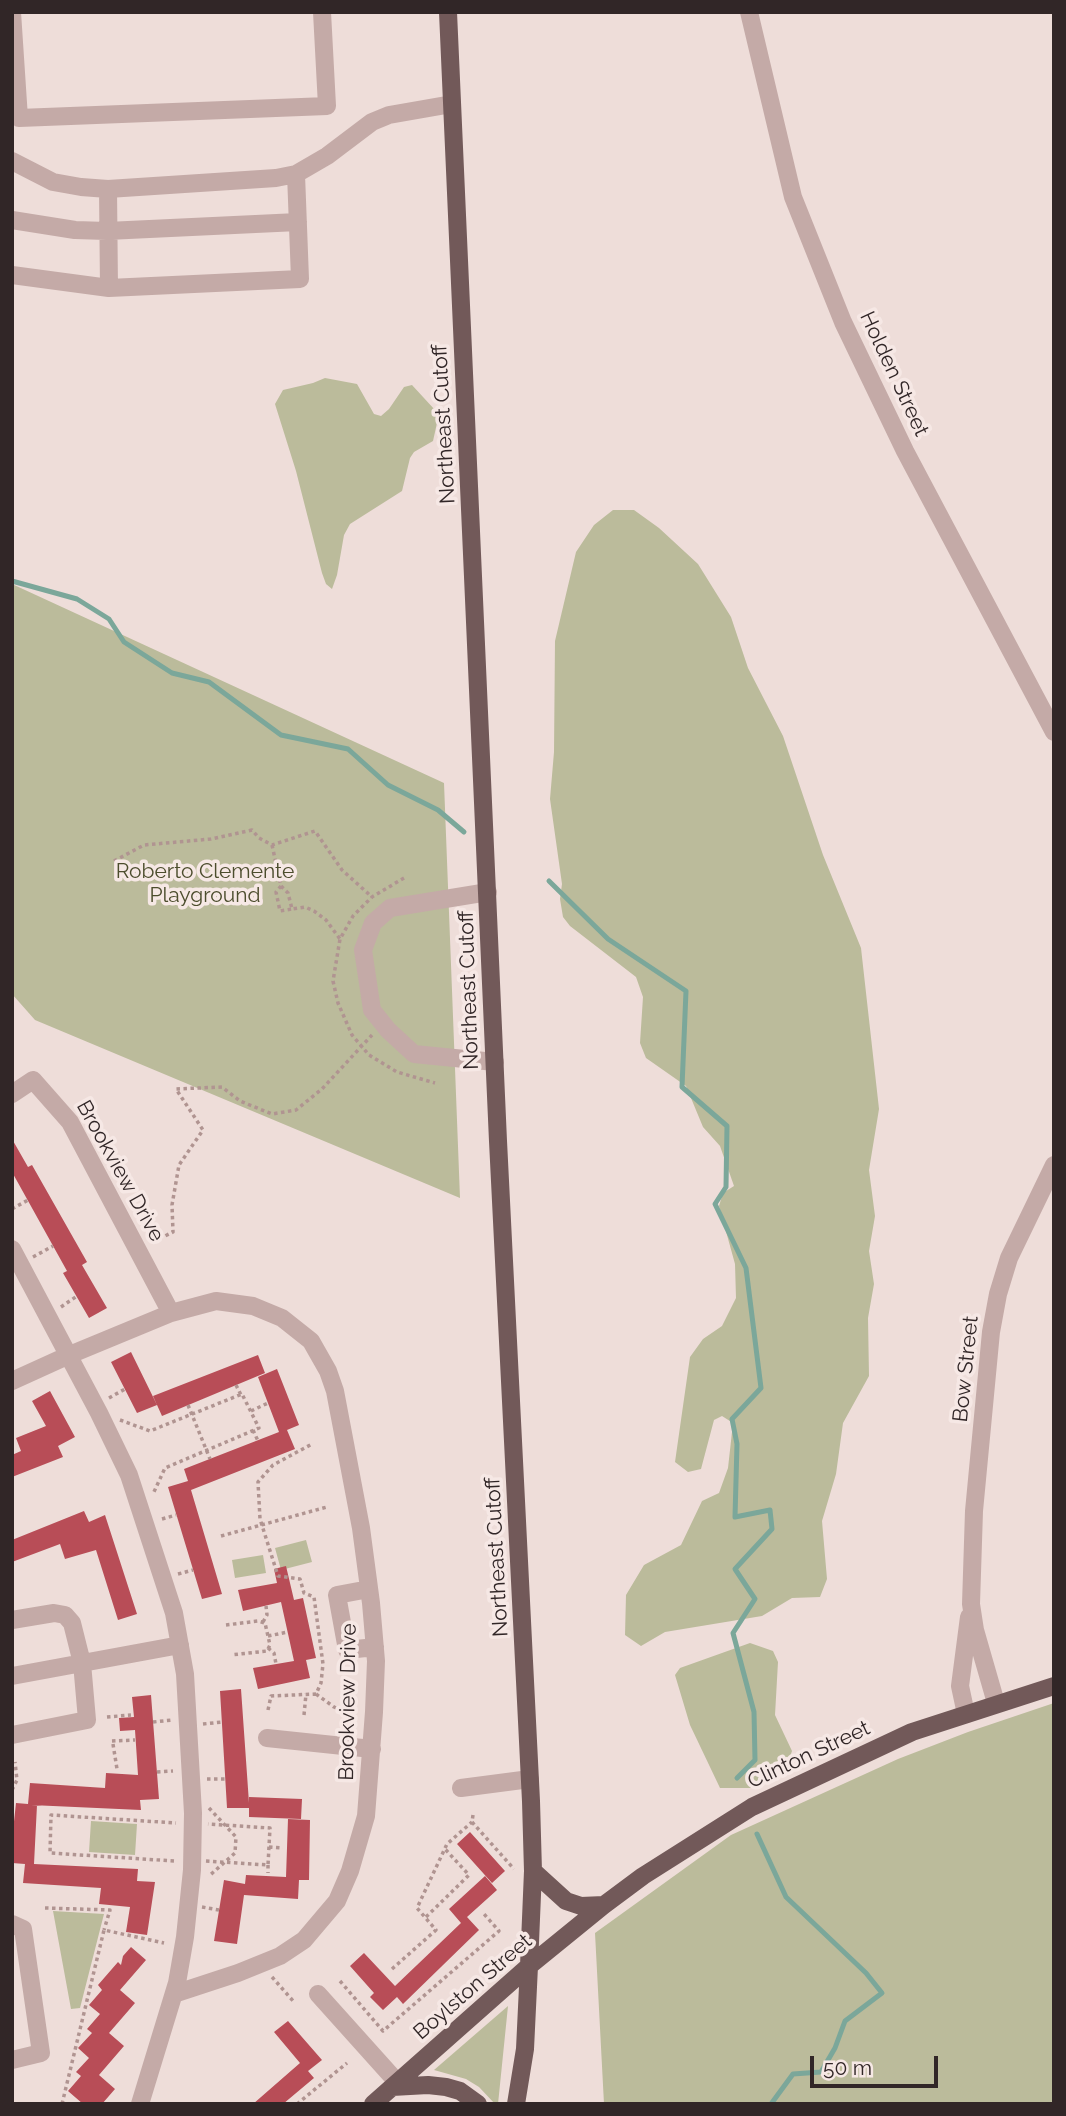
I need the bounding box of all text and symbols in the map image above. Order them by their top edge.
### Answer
street label: Holden Street [854,308,934,440]
street label: Northeast Cutoff [427,344,461,504]
park label: Roberto Clemente Playground [116,859,294,909]
street label: Northeast Cutoff [454,910,484,1070]
street label: Brookview Drive [71,1096,169,1246]
street label: Bow Street [948,1315,984,1423]
street label: Northeast Cutoff [480,1477,514,1637]
street label: Brookview Drive [334,1623,362,1781]
street label: Clinton Street [744,1716,874,1794]
street label: Boylston Street [409,1929,537,2045]
scale bar [814,2042,942,2086]
text: 50 m [823,2055,872,2080]

